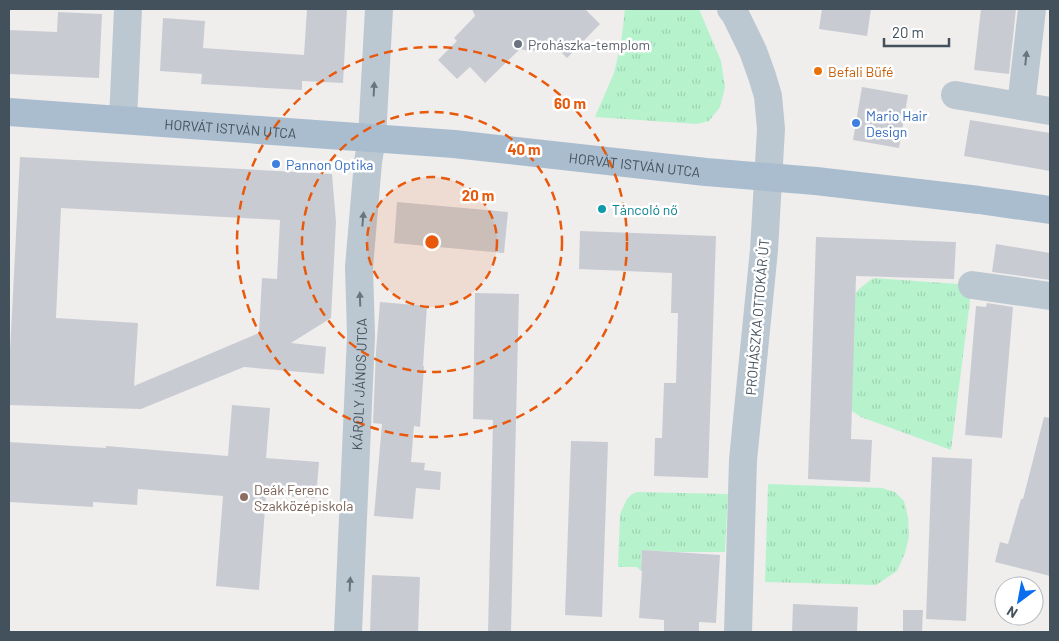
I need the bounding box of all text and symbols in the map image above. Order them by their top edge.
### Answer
scale bar [884,15,949,47]
text: 20 m [892,23,924,41]
place label: Prohászka-templom [528,36,650,53]
marker: Prohászka-templom [512,38,524,50]
one-way arrow [1022,49,1030,65]
place label: Befali Büfé [828,63,894,80]
marker: Befali Büfé [812,65,824,77]
one-way arrow [371,81,379,97]
text: 60 m [554,94,586,112]
place label: Mario Hair Design [866,107,927,140]
street label: HORVÁT ISTVÁN UTCA [164,115,297,141]
marker: Mario Hair Design [850,117,862,129]
text: 40 m [507,140,541,158]
street label: HORVÁT ISTVÁN UTCA [568,148,702,180]
place label: Pannon Optika [286,156,374,173]
marker: Pannon Optika [270,158,282,170]
text: 20 m [462,186,494,204]
place label: Táncoló nő [612,201,678,218]
marker: Táncoló nő [596,203,608,215]
one-way arrow [359,210,367,226]
centre of rings [423,233,441,251]
street label: PROHÁSZKA OTTOKÁR ÚT [742,238,772,396]
one-way arrow [356,291,364,307]
street label: KÁROLY JÁNOS UTCA [347,317,370,451]
place label: Deák Ferenc Szakközépiskola [254,481,353,514]
marker: Deák Ferenc Szakközépiskola [238,491,250,503]
one-way arrow [347,575,355,591]
north arrow [994,576,1044,626]
text: N [1003,603,1020,622]

